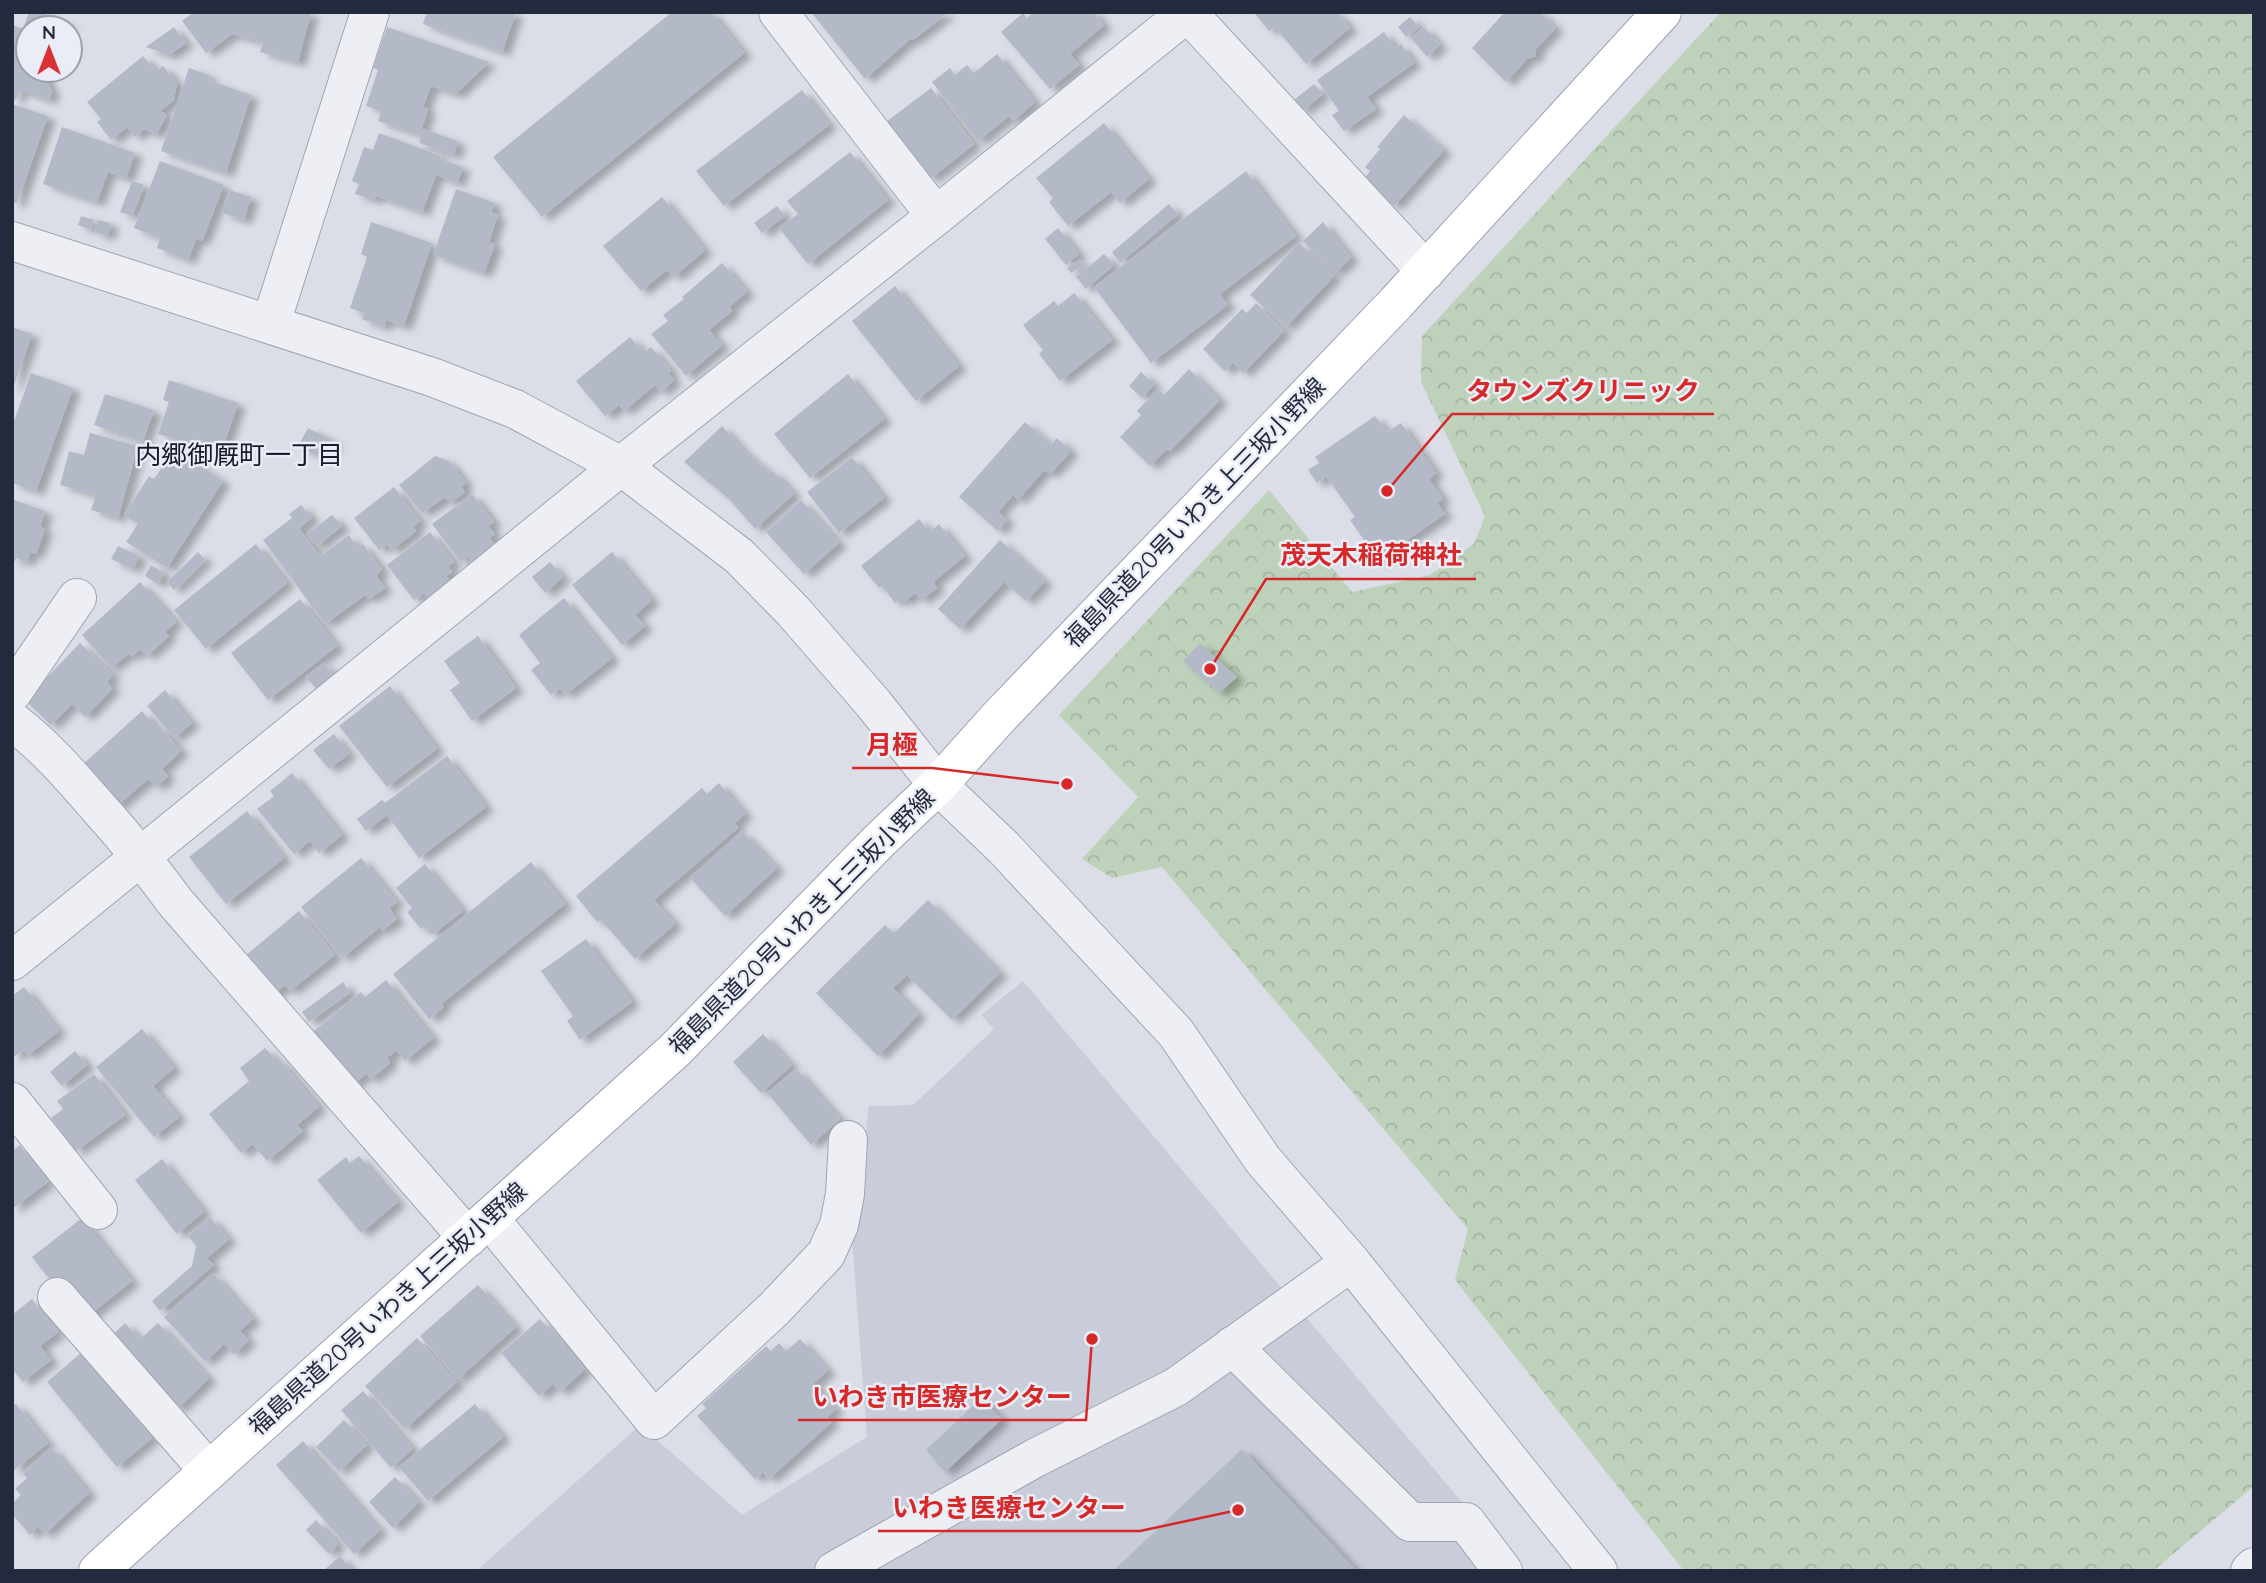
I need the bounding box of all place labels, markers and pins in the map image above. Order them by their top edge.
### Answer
callout: タウンズクリニック [1452,367,1714,414]
callout: 茂天木稲荷神社 [1266,532,1476,579]
callout: 月極 [852,721,932,768]
callout: いわき市医療センター [798,1373,1086,1420]
callout: いわき医療センター [878,1484,1140,1531]

